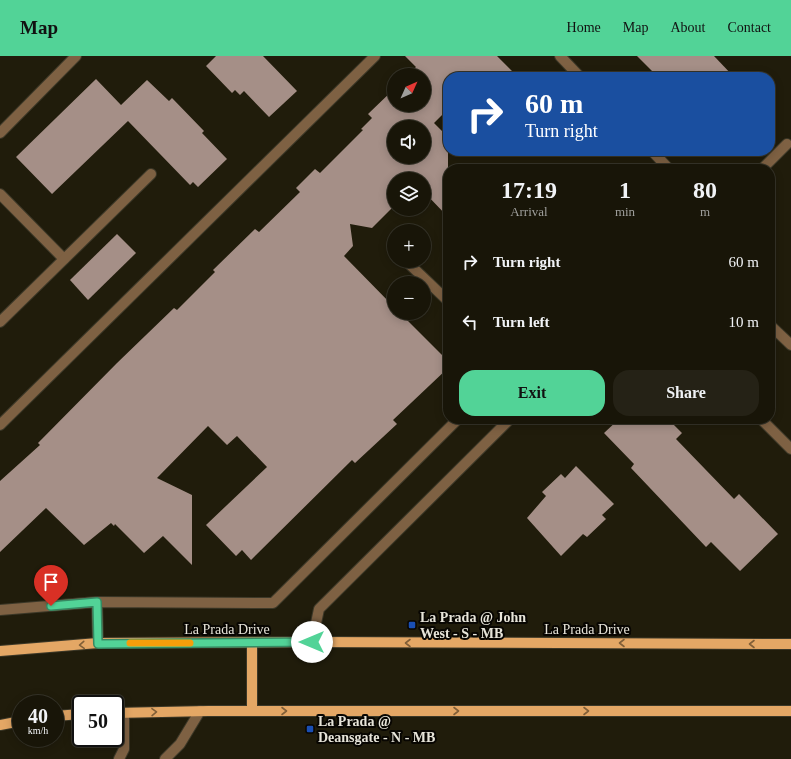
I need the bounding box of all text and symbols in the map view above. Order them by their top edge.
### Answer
text: Map [20,17,58,38]
text: Home [567,20,601,35]
text: Map [623,20,648,35]
text: About [670,20,705,35]
text: Contact [727,20,771,35]
north arrow [387,68,431,112]
map controls [387,68,431,320]
icon: right [459,88,511,140]
text: 60 m [525,88,583,119]
button: sound [387,120,431,164]
text: Turn right [525,121,598,141]
button: layers [387,172,431,216]
text: 17:19 [501,177,557,203]
text: 1 [619,177,631,203]
text: 80 [693,177,717,203]
text: Arrival [510,204,548,219]
text: min [615,204,635,219]
text: m [700,204,710,219]
button: + [387,224,431,268]
icon: right [459,251,481,273]
text: Turn right [493,254,560,270]
text: 60 m [729,254,759,270]
button: − [387,276,431,320]
icon: left [459,311,481,333]
text: Turn left [493,314,550,330]
text: 10 m [729,314,759,330]
button: Exit [459,370,605,416]
button: Share [613,370,759,416]
pin [34,565,68,606]
icon: arrive [40,571,62,593]
place label: La Prada @ John West - S - MB [420,610,526,641]
marker: La Prada @ John West - S - MB [407,620,417,630]
position arrow [291,621,333,663]
street label: La Prada Drive [184,622,270,637]
street label: La Prada Drive [544,622,630,637]
one-way arrow [405,639,411,647]
one-way arrow [619,639,625,648]
one-way arrow [79,640,85,649]
one-way arrow [749,640,755,648]
speed limit sign: 50 [72,695,124,747]
text: 40 [28,705,48,727]
one-way arrow [281,707,287,715]
one-way arrow [453,707,459,715]
one-way arrow [583,707,589,715]
one-way arrow [151,708,157,716]
place label: La Prada @ Deansgate - N - MB [318,714,435,745]
marker: La Prada @ Deansgate - N - MB [305,724,315,734]
text: km/h [28,725,48,736]

